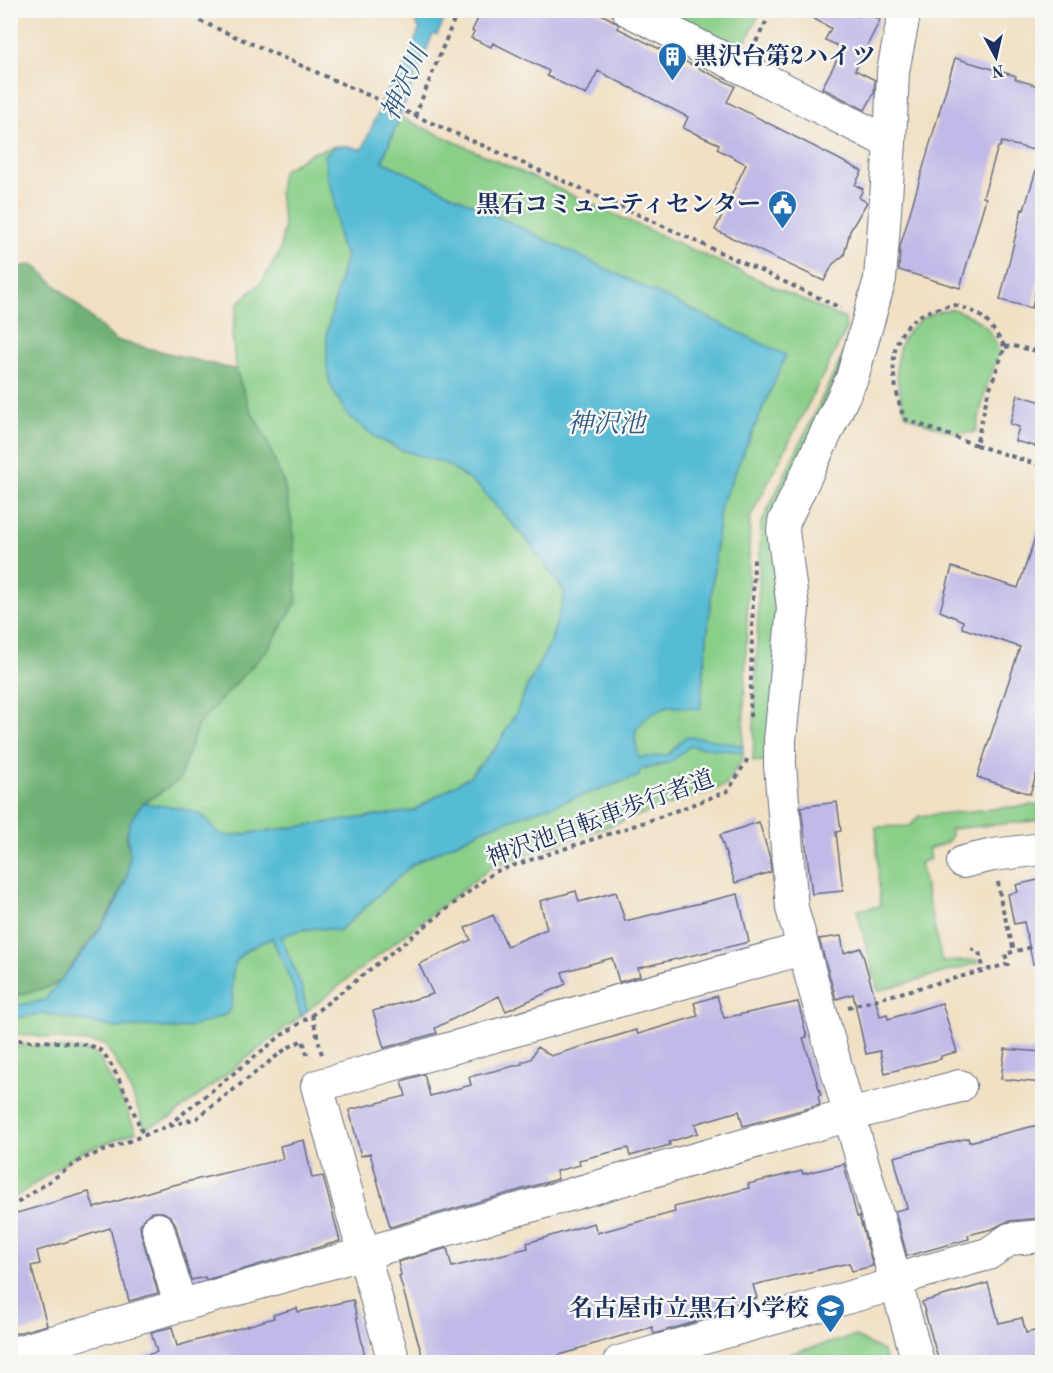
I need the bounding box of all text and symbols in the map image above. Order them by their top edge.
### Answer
north arrow [966,27,1026,87]
water label: 神沢川 [376,39,435,125]
building icon: 黒沢台第2ハイツ [657,40,689,82]
place label: 黒沢台第2ハイツ [694,43,876,70]
text: N [990,61,1005,79]
public building icon: 黒石コミュニティセンター [766,188,798,230]
place label: 黒石コミュニティセンター [476,191,761,218]
water label: 神沢池 [567,410,648,438]
street label: 神沢池自転車歩行者道 [483,765,718,872]
school or university icon: 名古屋市立黒石小学校 [814,1292,846,1334]
place label: 名古屋市立黒石小学校 [569,1295,809,1322]

